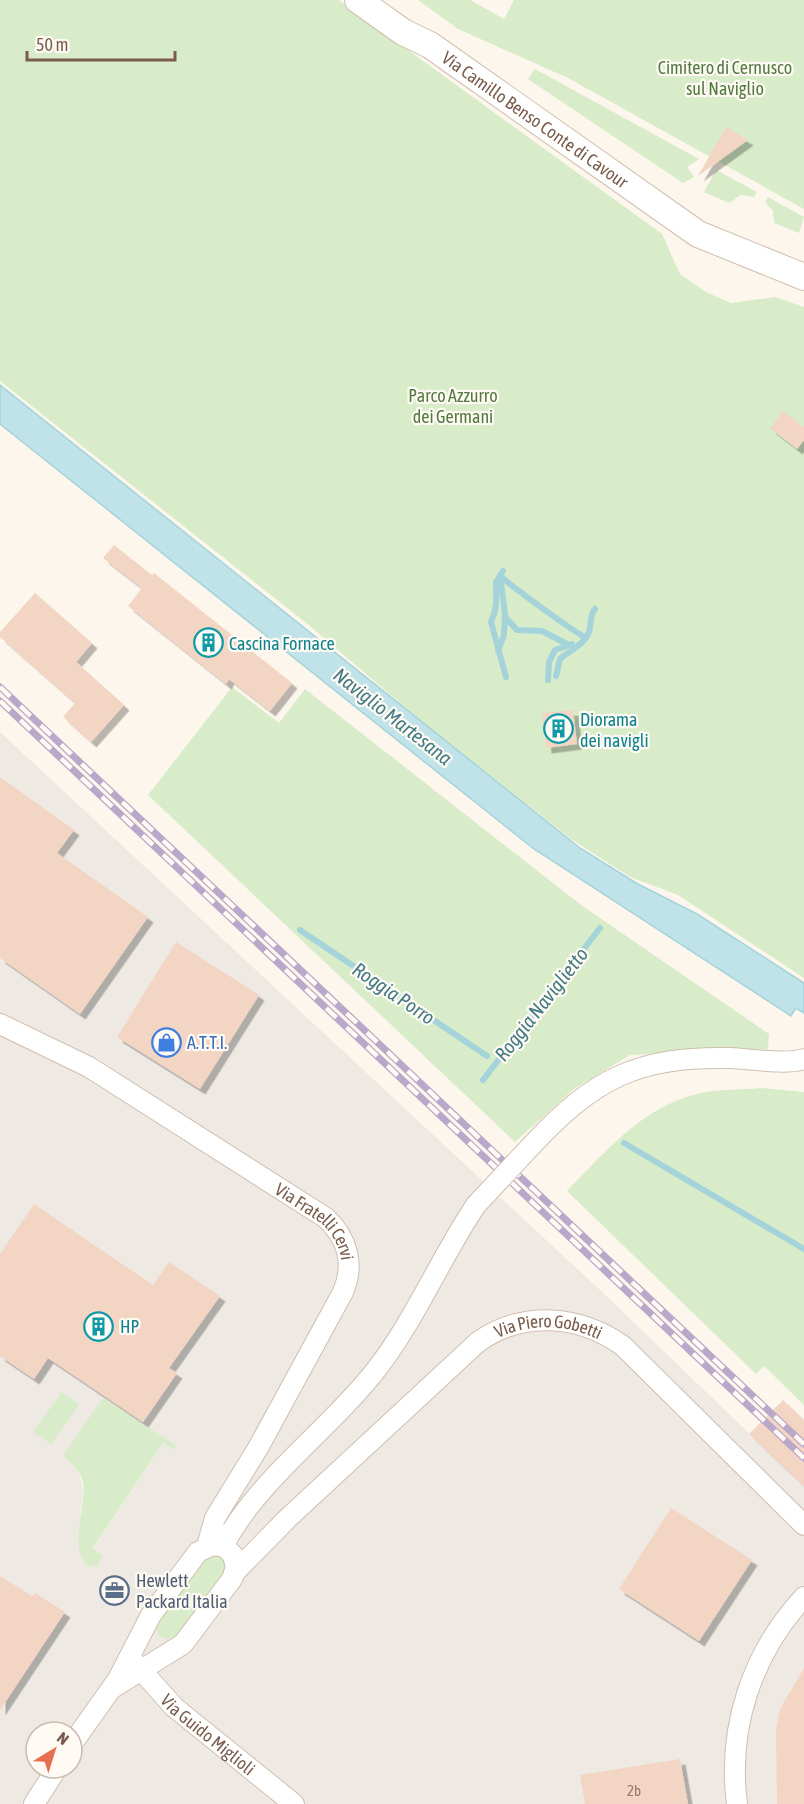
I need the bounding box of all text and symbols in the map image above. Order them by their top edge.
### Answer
scale bar [27,24,176,62]
text: 50 m [36,34,68,55]
street label: Via Camillo Benso Conte di Cavour [438,46,633,192]
park label: Cimitero di Cernusco sul Naviglio [658,57,792,99]
park label: Parco Azzurro dei Germani [408,385,498,427]
building icon: Cascina Fornace [192,627,224,659]
place label: Cascina Fornace [229,633,335,654]
water label: Naviglio Martesana [329,663,457,769]
place label: Diorama dei navigli [580,709,649,751]
building icon: Diorama dei navigli [543,713,575,745]
water label: Roggia Naviglietto [490,943,592,1065]
water label: Roggia Porro [349,957,439,1029]
shop icon: A.T.T.I. [150,1026,182,1058]
place label: A.T.T.I. [187,1032,227,1053]
street label: Via Fratelli Cervi [271,1178,359,1261]
building icon: HP [83,1310,115,1342]
street label: Via Piero Gobetti [491,1310,606,1343]
place label: HP [120,1316,139,1337]
place label: Hewlett Packard Italia [136,1570,228,1612]
office icon: Hewlett Packard Italia [99,1574,131,1606]
street label: Via Guido Miglioli [157,1689,260,1779]
north arrow [24,1720,84,1780]
text: N [54,1728,73,1748]
house number: 2b [627,1782,641,1799]

